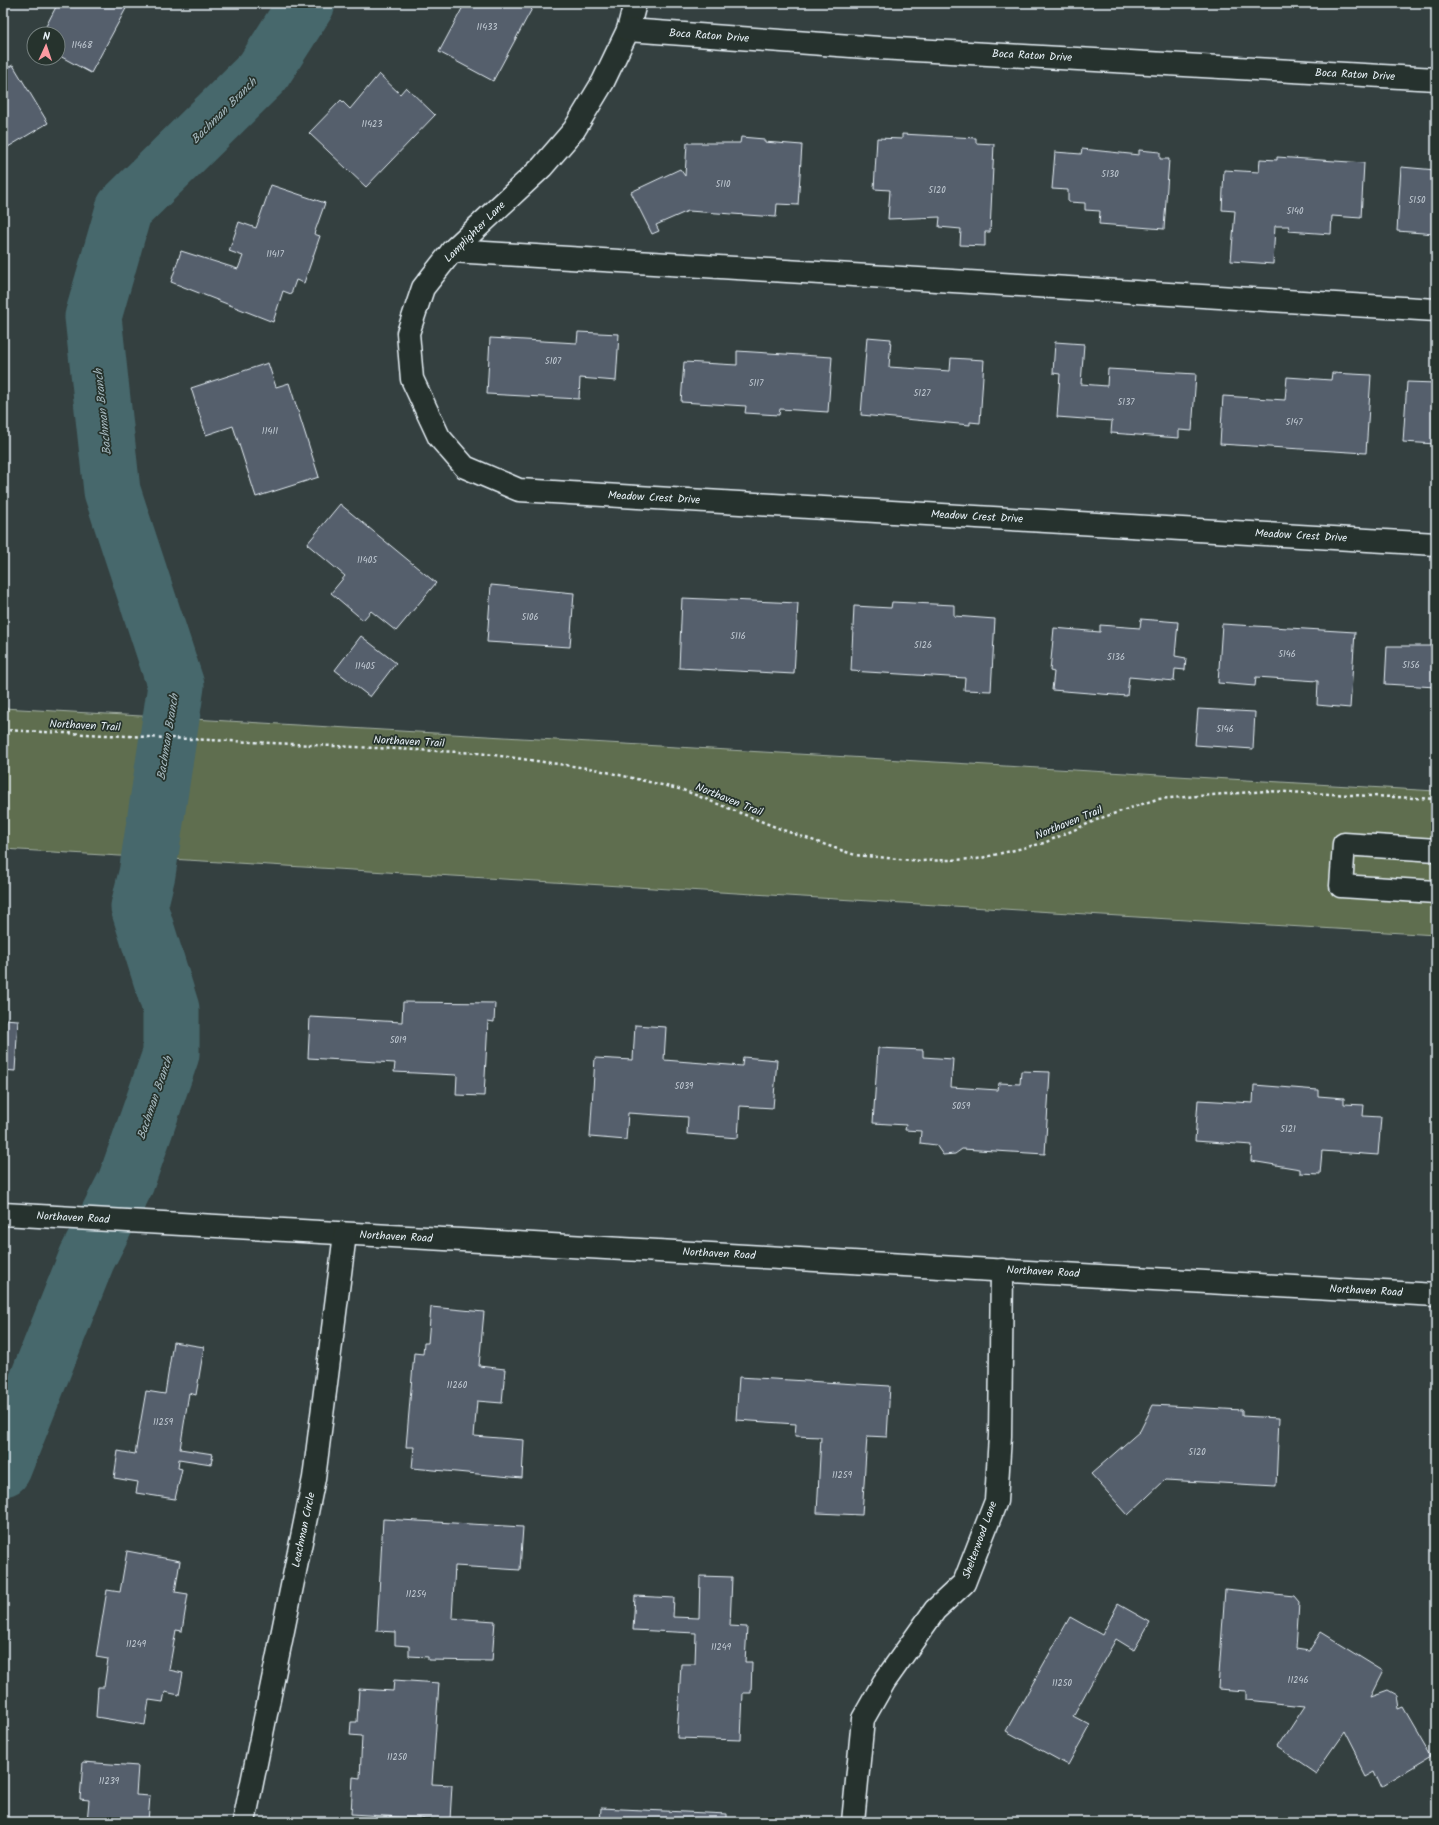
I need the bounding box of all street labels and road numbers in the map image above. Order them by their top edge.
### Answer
street label: Boca Raton Drive [668,24,750,48]
street label: Boca Raton Drive [991,45,1073,67]
street label: Boca Raton Drive [1314,64,1396,86]
street label: Lamplighter Lane [440,197,510,267]
street label: Meadow Crest Drive [607,487,701,509]
street label: Meadow Crest Drive [930,506,1024,528]
street label: Meadow Crest Drive [1254,525,1348,547]
street label: Northaven Trail [49,715,121,737]
street label: Northaven Trail [373,731,445,753]
street label: Northaven Trail [693,778,766,822]
street label: Northaven Trail [1033,801,1106,845]
street label: Northaven Road [36,1207,111,1229]
street label: Northaven Road [359,1226,434,1248]
street label: Northaven Road [682,1243,757,1265]
street label: Northaven Road [1006,1261,1081,1283]
street label: Northaven Road [1329,1280,1404,1302]
street label: Leachman Circle [287,1491,321,1569]
street label: Shelterwood Lane [958,1499,1002,1581]

